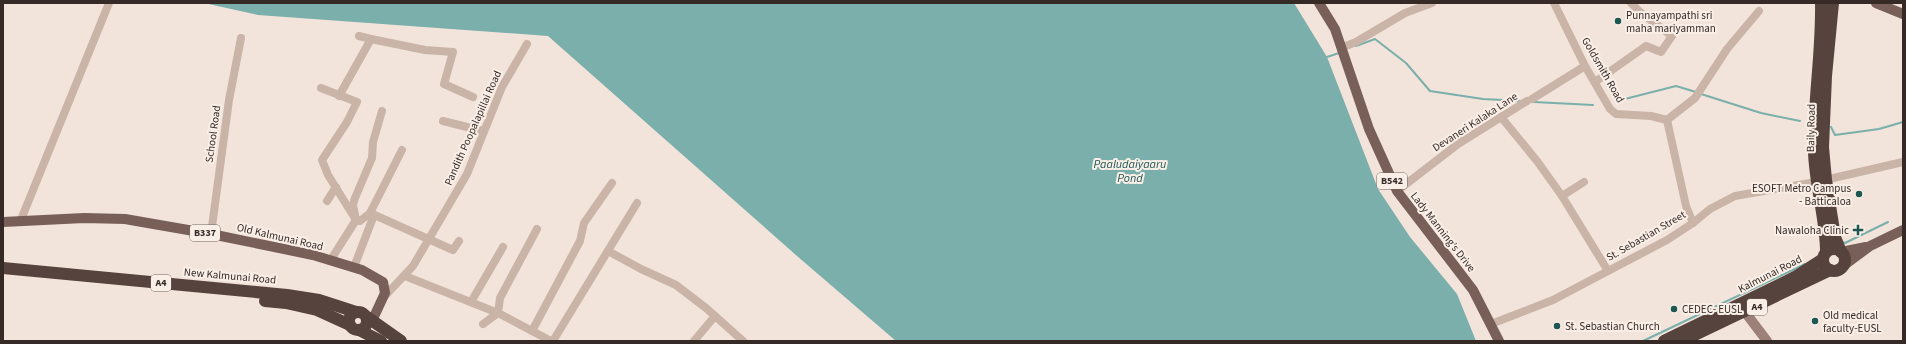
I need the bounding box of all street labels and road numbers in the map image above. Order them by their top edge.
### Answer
street label: Goldsmith Road [1578,34,1628,106]
street label: Pandith Poopalapillai Road [441,68,505,188]
street label: Devaneri Kalaka Lane [1430,89,1521,155]
street label: Baily Road [1803,104,1819,152]
street label: School Road [202,105,224,163]
road number: B542 [1377,173,1407,189]
street label: Lady Manning’s Drive [1407,189,1479,275]
street label: St. Sebastian Street [1604,207,1689,265]
street label: Old Kalmunai Road [235,220,325,254]
road number: B337 [190,225,220,241]
street label: Kalmunai Road [1735,251,1805,297]
street label: New Kalmunai Road [183,264,277,288]
road number: A4 [151,275,171,291]
road number: A4 [1747,299,1767,315]

